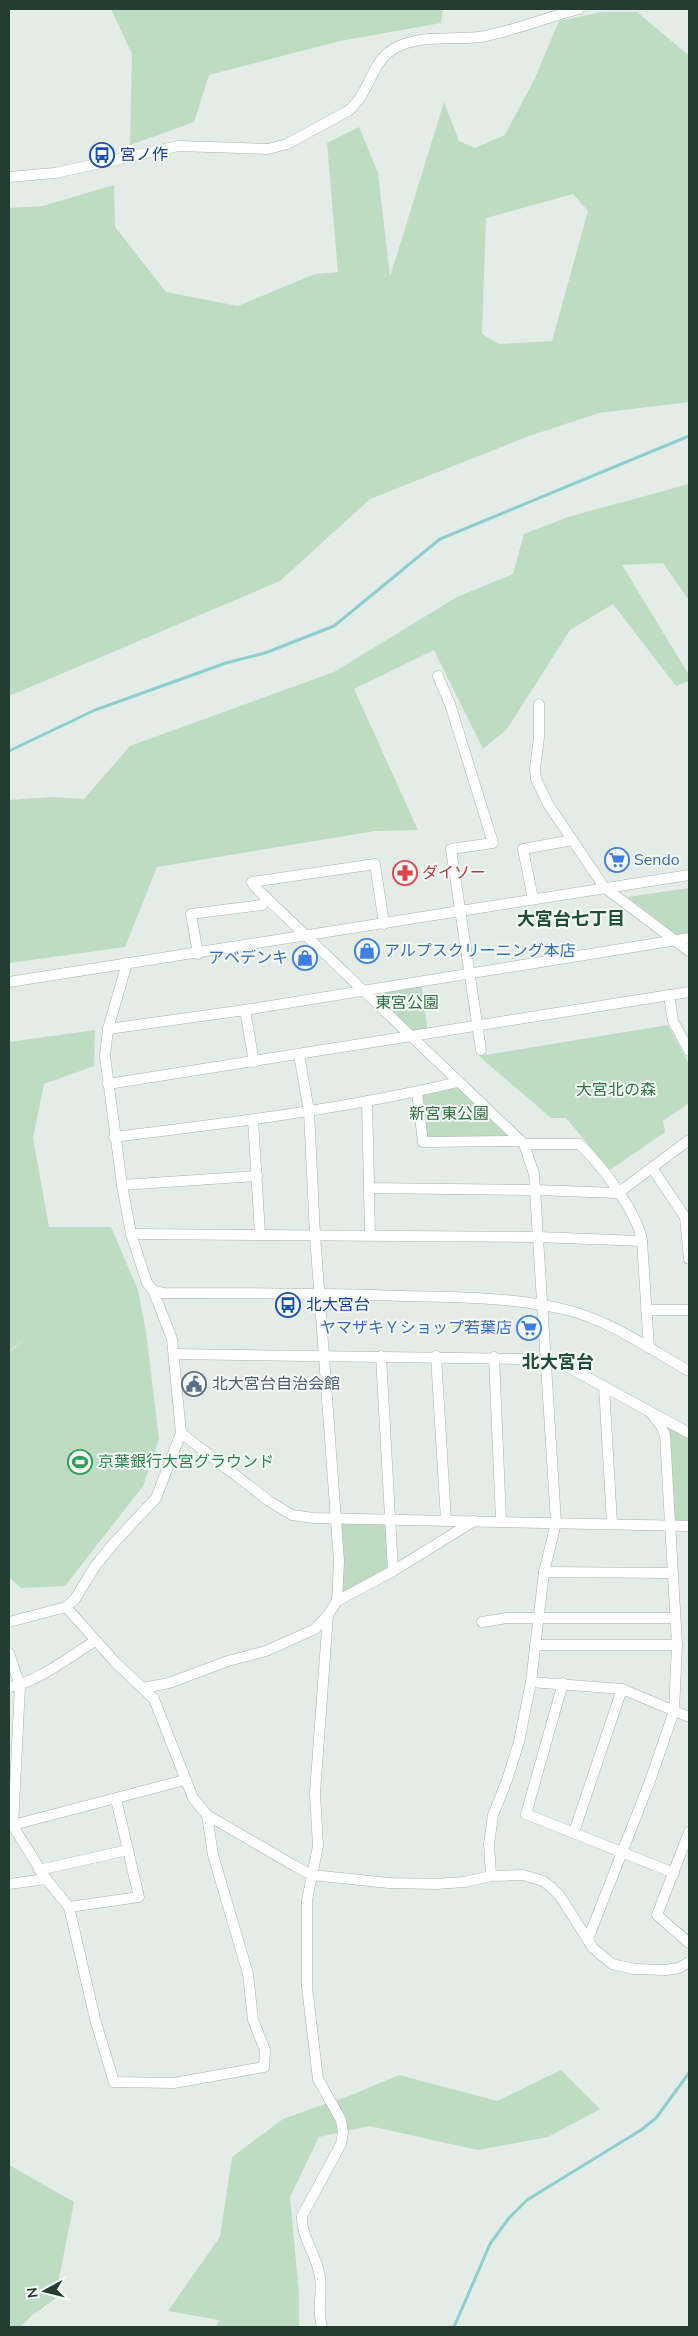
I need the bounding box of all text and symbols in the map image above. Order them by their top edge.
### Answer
bus stop icon: 宮ノ作 [89,142,115,168]
place label: 宮ノ作 [120,144,168,166]
supermarket icon: Sendo [604,847,630,873]
place label: Sendo [634,849,680,871]
pharmacy icon: ダイソー [392,860,418,886]
place label: ダイソー [422,862,486,884]
district label: 大宮台七丁目 [517,907,625,931]
shop icon: アルプスクリーニング本店 [354,938,380,964]
place label: アルプスクリーニング本店 [384,940,576,962]
shop icon: アベデンキ [292,945,318,971]
place label: アベデンキ [208,947,288,969]
park label: 東宮公園 [375,992,439,1014]
park label: 大宮北の森 [576,1079,656,1101]
park label: 新宮東公園 [409,1103,489,1125]
bus stop icon: 北大宮台 [275,1292,301,1318]
place label: 北大宮台 [306,1294,370,1316]
supermarket icon: ヤマザキＹショップ若葉店 [516,1315,542,1341]
place label: ヤマザキＹショップ若葉店 [320,1317,512,1339]
district label: 北大宮台 [522,1350,594,1374]
public building icon: 北大宮台自治会館 [181,1371,207,1397]
place label: 北大宮台自治会館 [212,1373,340,1395]
sports icon: 京葉銀行大宮グラウンド [67,1449,93,1475]
place label: 京葉銀行大宮グラウンド [98,1451,274,1473]
north arrow [20,2266,70,2316]
text: N [23,2286,43,2299]

